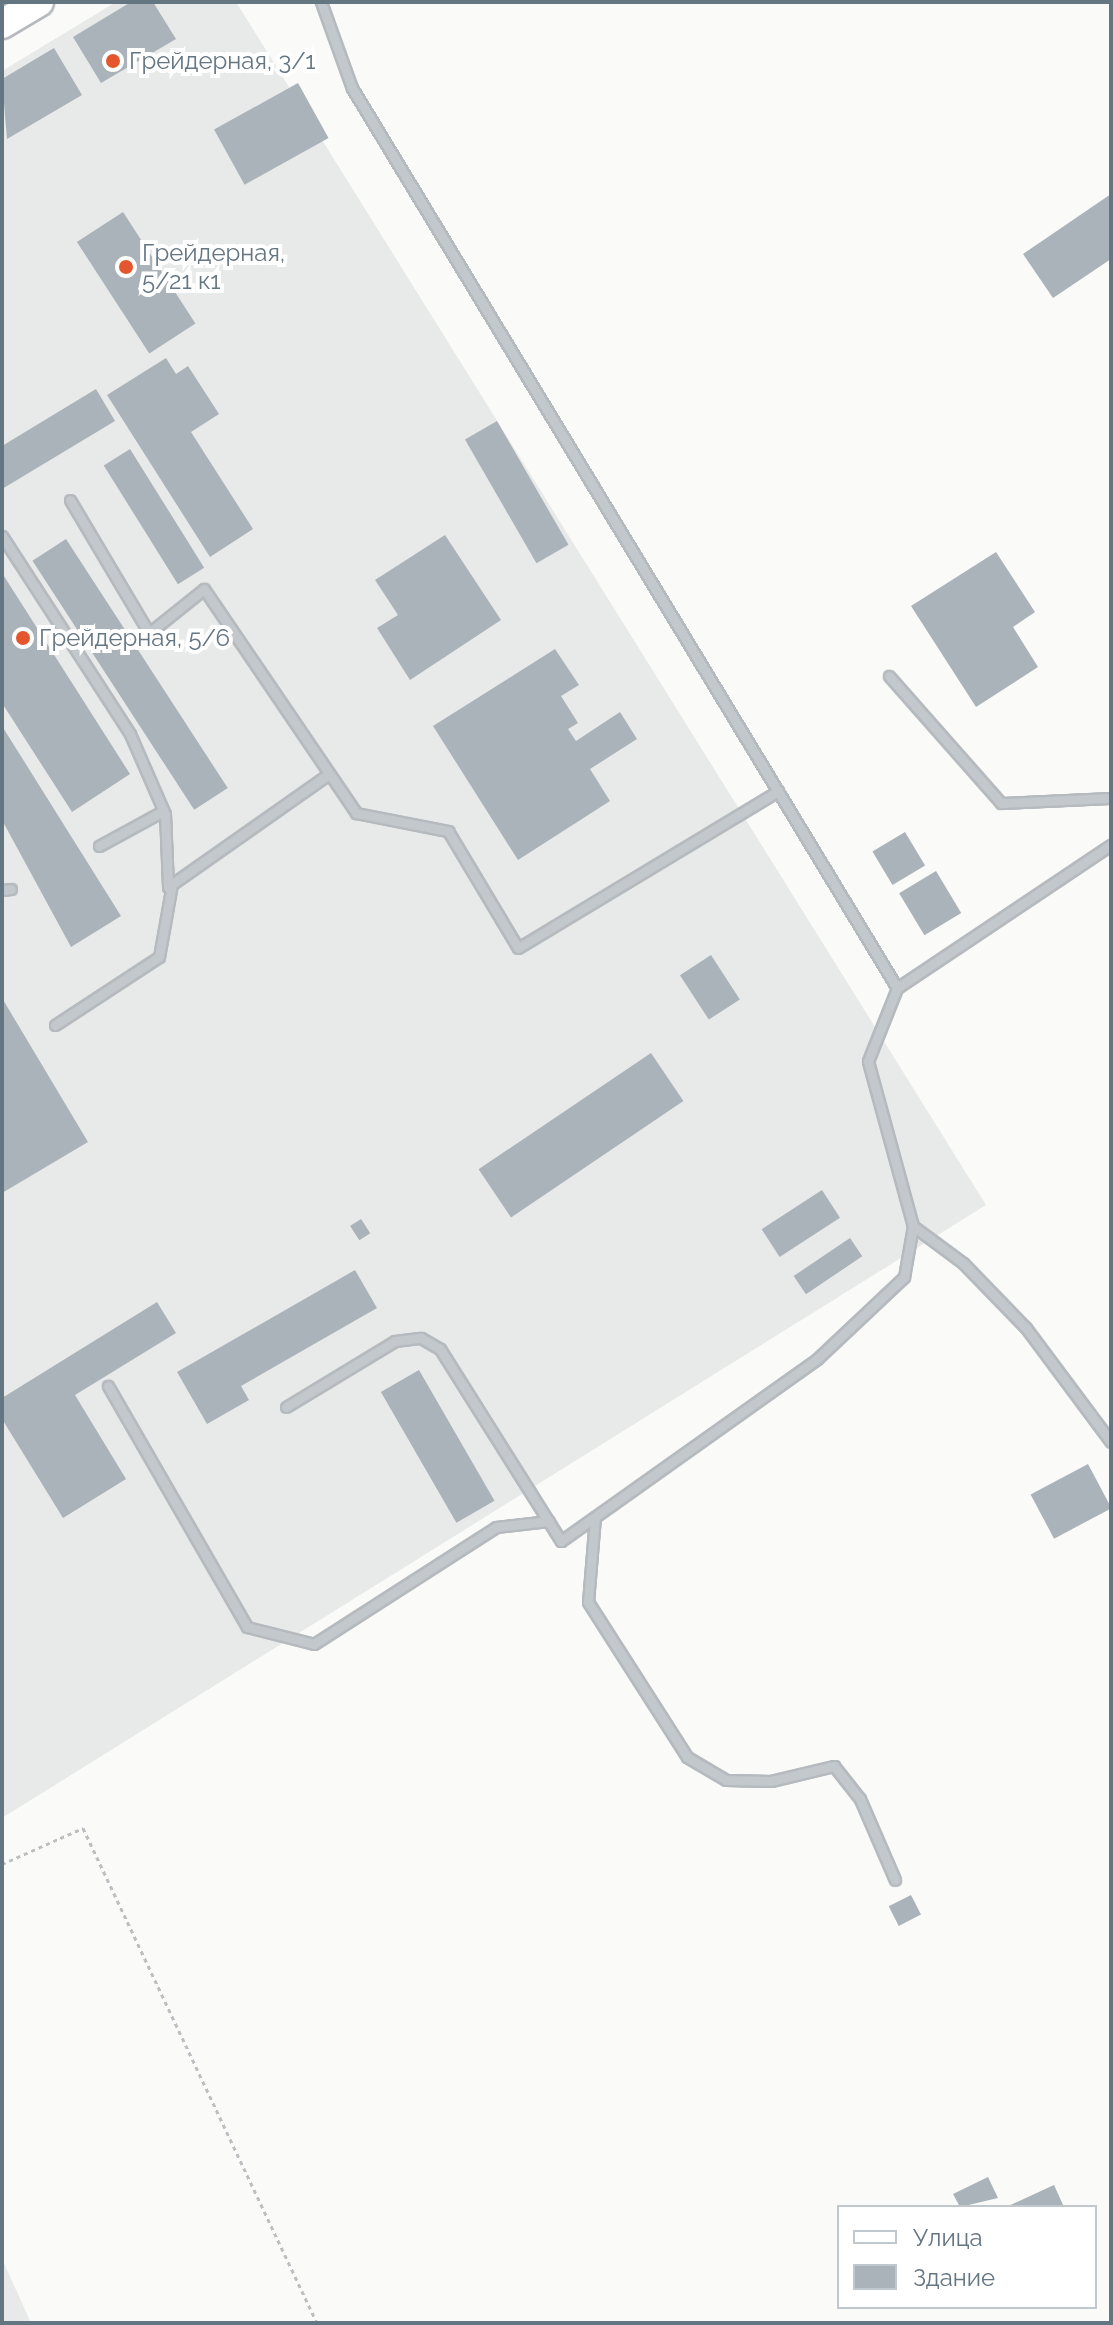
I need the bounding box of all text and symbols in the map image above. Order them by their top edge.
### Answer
place label: Грейдерная, 3/1 [129,47,315,75]
marker: Грейдерная, 3/1 [104,52,122,70]
place label: Грейдерная, 5/21 к1 [142,239,285,295]
marker: Грейдерная, 5/21 к1 [117,258,135,276]
place label: Грейдерная, 5/6 [39,624,230,652]
marker: Грейдерная, 5/6 [14,629,32,647]
legend [837,2205,1097,2309]
text: Улица [913,2223,983,2252]
text: Здание [913,2263,995,2292]

